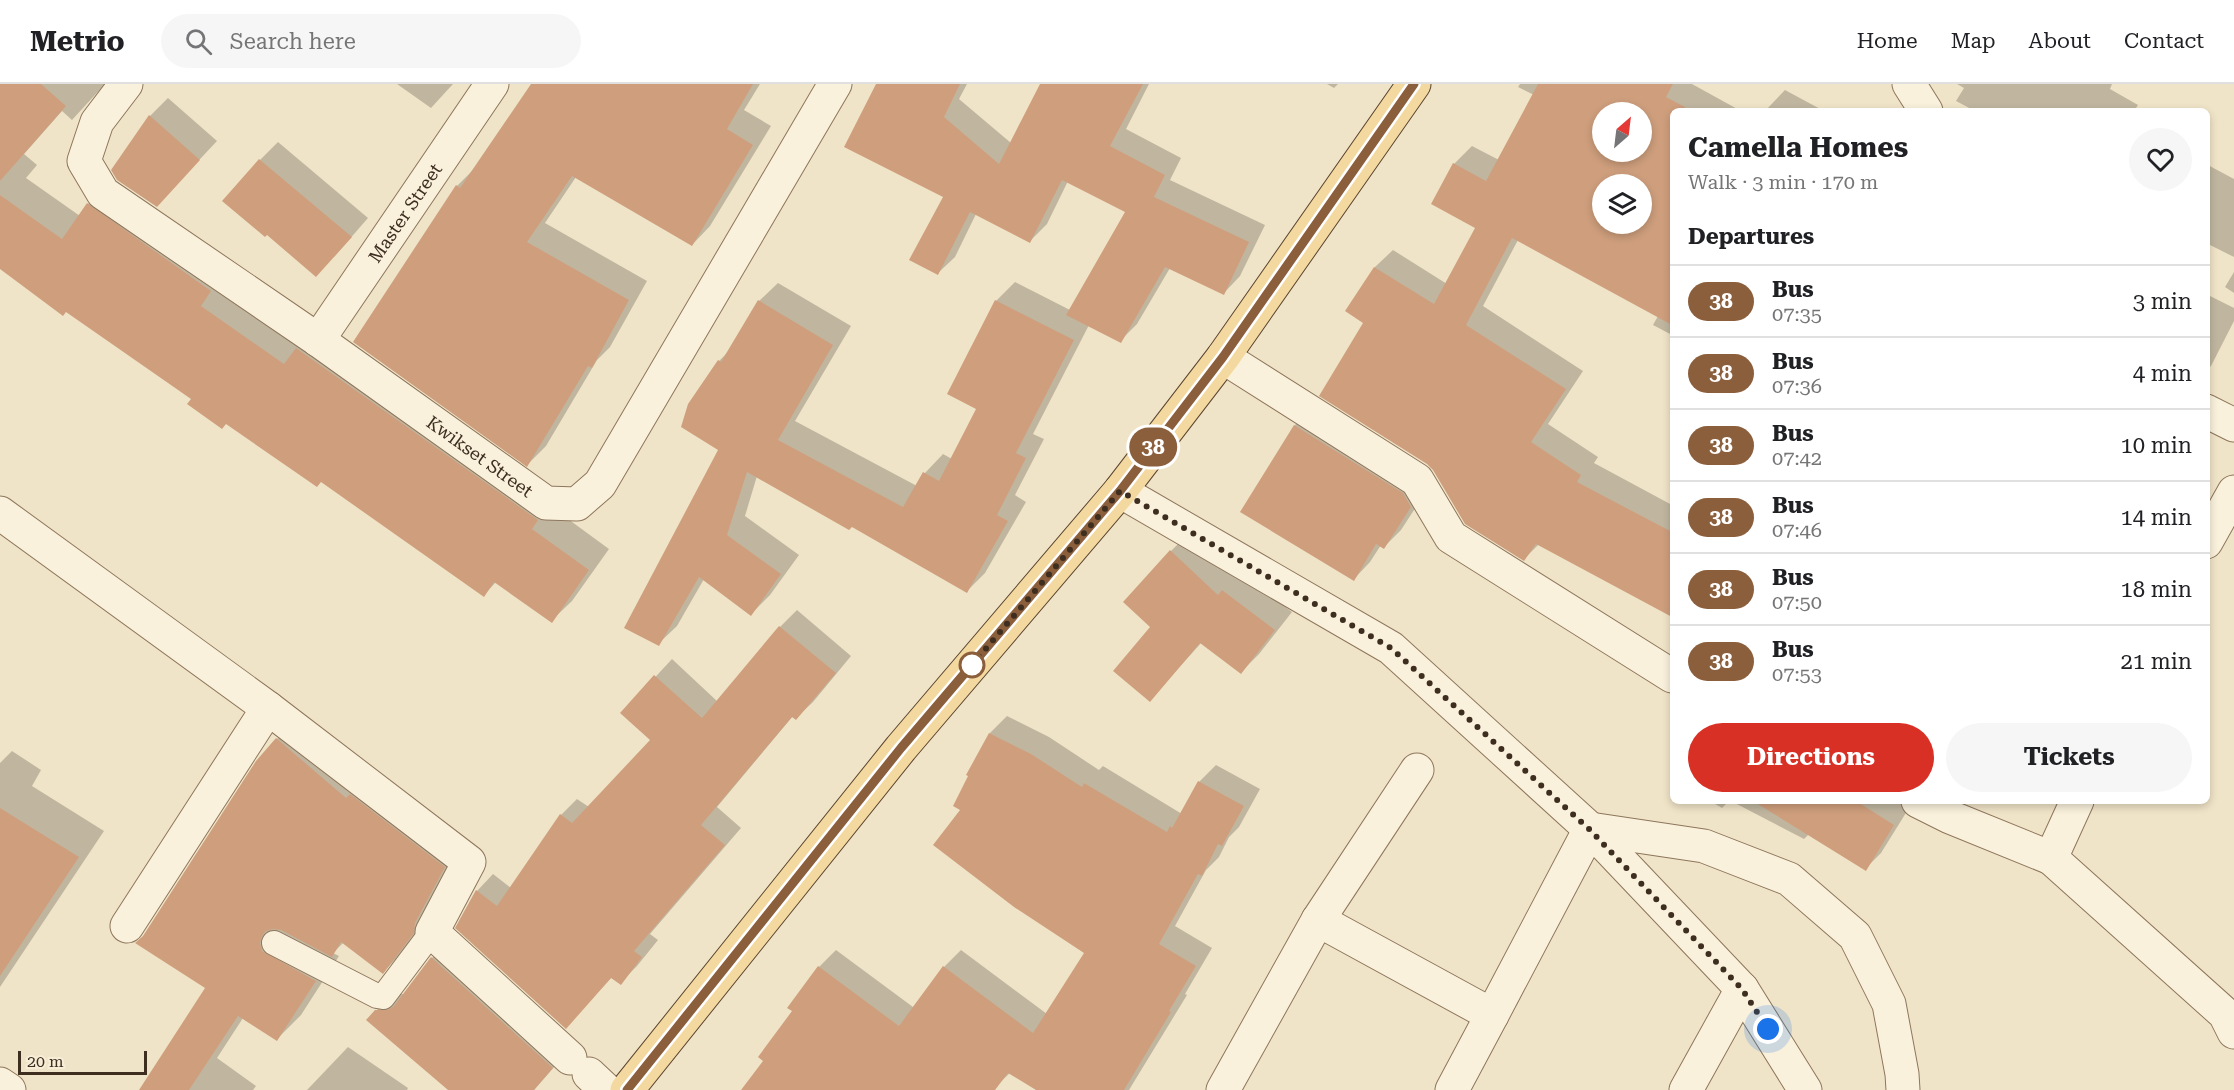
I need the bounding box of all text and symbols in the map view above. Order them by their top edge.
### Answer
search box [161,14,581,68]
text: Metrio [30,25,125,58]
icon: search [182,25,215,58]
text: Search here [230,29,356,54]
text: Home [1857,29,1918,53]
text: Map [1951,29,1996,53]
text: About [2029,29,2091,53]
text: Contact [2124,29,2204,53]
north arrow [1592,102,1652,162]
map controls [1592,102,1652,234]
button: heart [2129,128,2192,191]
text: Camella Homes [1688,131,1908,164]
street label: Master Street [363,159,446,266]
text: Walk · 3 min · 170 m [1688,170,1878,194]
button: layers [1592,174,1652,234]
text: Departures [1688,224,1814,249]
text: Bus [1772,277,1814,302]
text: 38 [1709,289,1733,313]
text: 3 min [2133,289,2192,314]
text: 07:35 [1772,302,1822,326]
text: Bus [1772,349,1814,374]
text: 38 [1709,361,1733,385]
text: 4 min [2133,361,2192,386]
text: 07:36 [1772,374,1822,398]
street label: Kwikset Street [423,411,538,501]
text: Bus [1772,421,1814,446]
line badge: 38 [1126,428,1180,466]
text: 38 [1709,433,1733,457]
text: 10 min [2121,433,2192,458]
text: 38 [1141,435,1165,459]
text: 07:42 [1772,446,1822,470]
text: Bus [1772,493,1814,518]
text: 38 [1709,505,1733,529]
text: 14 min [2121,505,2192,530]
text: 07:46 [1772,518,1822,542]
text: Bus [1772,565,1814,590]
text: 38 [1709,577,1733,601]
text: 18 min [2121,577,2192,602]
text: 07:50 [1772,590,1822,614]
text: Bus [1772,637,1814,662]
text: 38 [1709,649,1733,673]
text: 21 min [2121,649,2192,674]
unlabelled marker [959,652,985,678]
text: 07:53 [1772,662,1822,686]
button: Directions [1688,723,1934,792]
button: Tickets [1946,723,2192,792]
your location [1753,1014,1783,1044]
scale bar [18,1048,147,1076]
text: 20 m [27,1052,64,1071]

